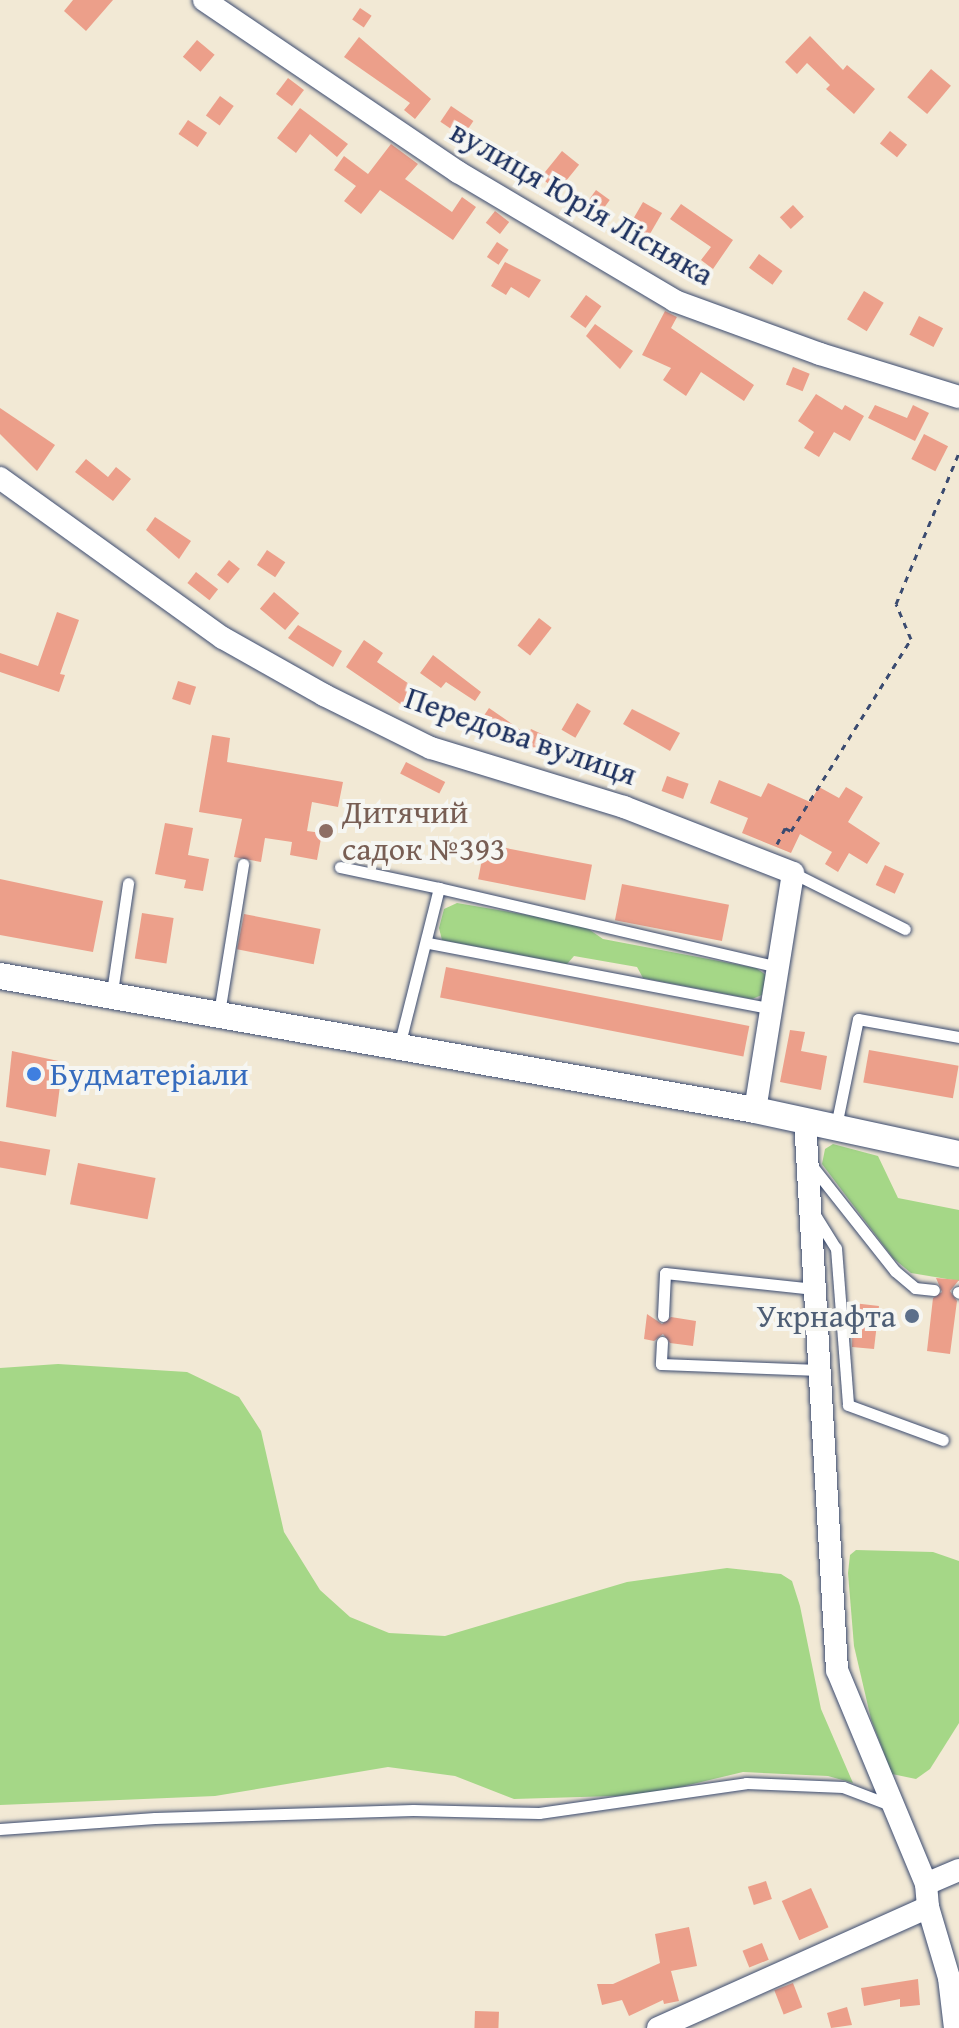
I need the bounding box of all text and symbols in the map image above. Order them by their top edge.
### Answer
street label: вулиця Юрія Лісняка [444,112,720,294]
street label: Передова вулиця [400,678,642,794]
place label: Дитячий садок №393 [342,794,505,869]
marker: Дитячий садок №393 [317,822,335,840]
place label: Будматеріали [50,1055,249,1093]
marker: Будматеріали [25,1065,43,1083]
place label: Укрнафта [757,1297,896,1335]
marker: Укрнафта [903,1307,921,1325]

